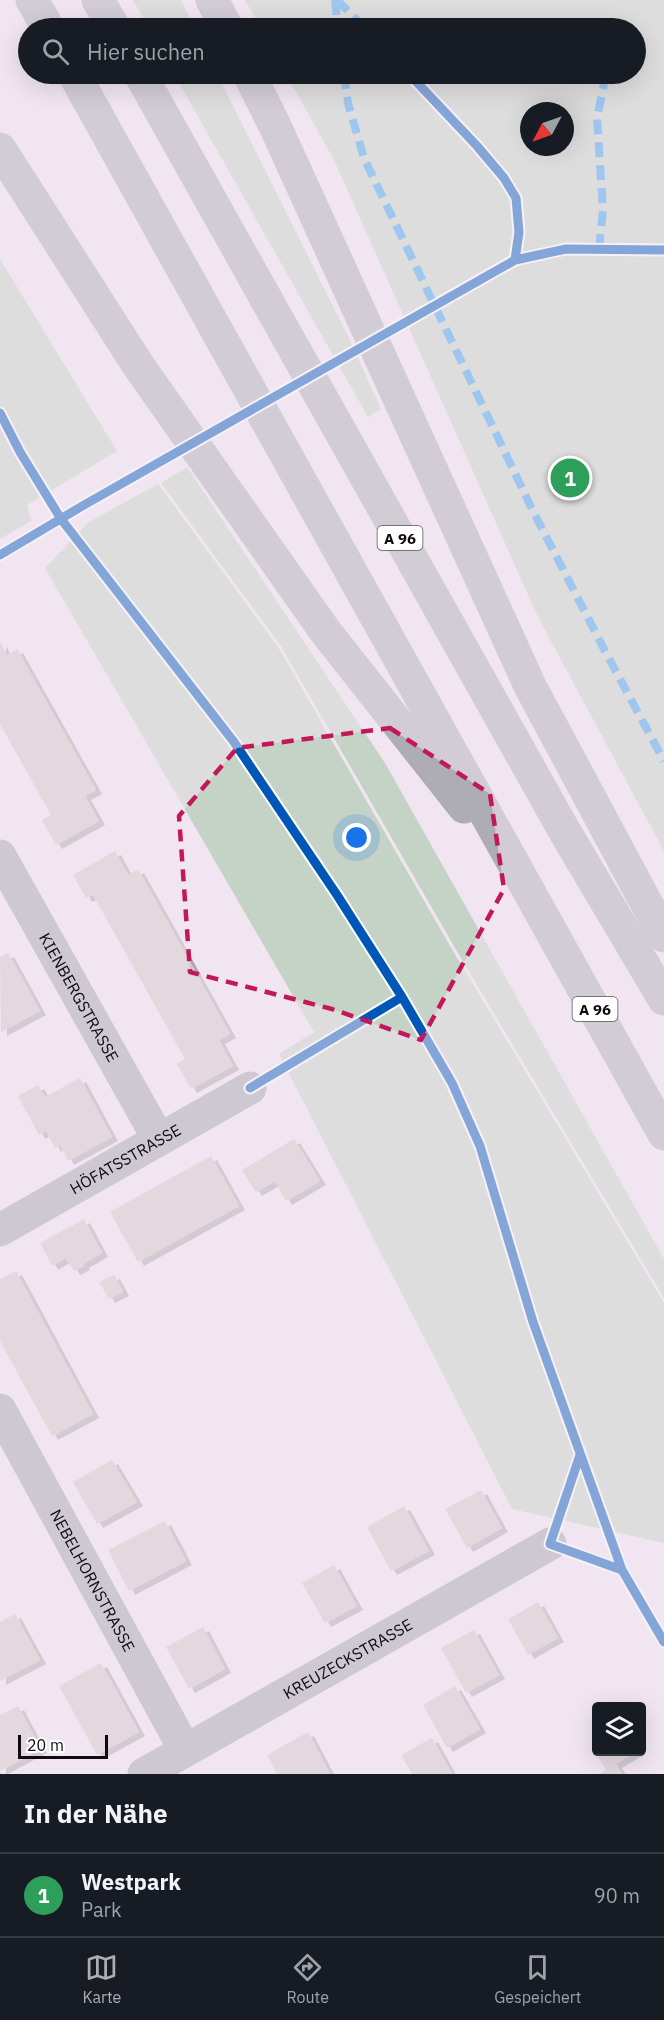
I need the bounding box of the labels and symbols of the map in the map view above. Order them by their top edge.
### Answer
north arrow [520,102,574,156]
pin: 1 [550,456,590,500]
road number: A 96 [378,526,422,550]
your location [342,823,371,852]
street label: KIENBERGSTRASSE [35,929,123,1065]
road number: A 96 [572,997,618,1021]
street label: HÖFATSSTRASSE [66,1119,184,1198]
street label: NEBELHORNSTRASSE [46,1506,140,1655]
street label: KREUZECKSTRASSE [279,1614,416,1703]
scale bar [18,1732,108,1760]

